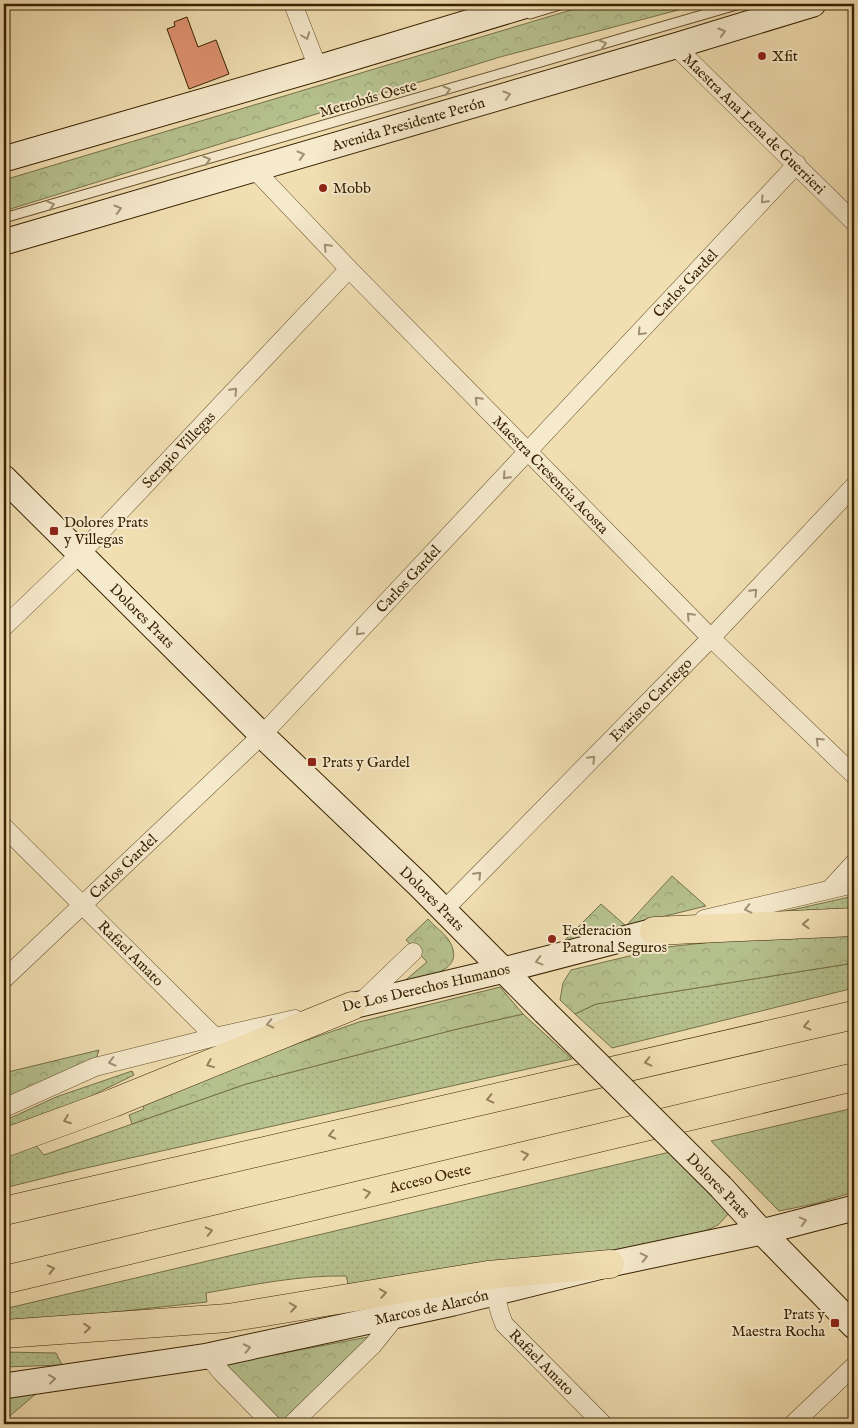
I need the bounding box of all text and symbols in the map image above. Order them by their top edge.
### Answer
one-way arrow [717,27,725,37]
one-way arrow [300,31,310,40]
one-way arrow [598,40,606,50]
place label: Xfit [772,47,798,66]
street label: Maestra Ana Lena de Guerrieri [679,49,830,198]
marker: Xfit [756,50,768,62]
street label: Metrobús Oeste [317,76,419,122]
one-way arrow [442,85,450,95]
one-way arrow [503,90,512,101]
street label: Avenida Presidente Perón [328,93,487,156]
one-way arrow [296,151,305,161]
one-way arrow [202,155,210,165]
place label: Mobb [333,179,371,198]
marker: Mobb [317,182,329,194]
one-way arrow [761,194,770,203]
one-way arrow [46,200,54,210]
one-way arrow [113,204,122,215]
one-way arrow [324,243,333,252]
street label: Carlos Gardel [649,245,722,321]
one-way arrow [638,326,647,335]
one-way arrow [228,388,237,397]
one-way arrow [475,396,484,405]
street label: Serapio Villegas [138,407,219,492]
street label: Maestra Cresencia Acosta [489,411,613,538]
one-way arrow [503,470,512,479]
place label: Dolores Prats y Villegas [63,513,148,549]
marker: Dolores Prats y Villegas [48,525,60,537]
street label: Carlos Gardel [372,540,445,617]
street label: Dolores Prats [106,579,179,652]
one-way arrow [748,589,757,598]
one-way arrow [687,612,696,621]
one-way arrow [356,627,365,636]
street label: Evaristo Carriego [605,654,696,745]
one-way arrow [816,738,825,747]
place label: Prats y Gardel [322,753,411,772]
marker: Prats y Gardel [306,756,318,768]
one-way arrow [586,756,595,765]
street label: Carlos Gardel [85,829,162,903]
street label: Dolores Prats [396,862,469,935]
one-way arrow [472,872,481,881]
one-way arrow [744,903,753,914]
street label: Rafael Amato [94,916,168,990]
one-way arrow [801,918,809,929]
place label: Federacion Patronal Seguros [562,921,667,957]
marker: Federacion Patronal Seguros [546,933,558,945]
one-way arrow [534,955,543,966]
street label: De Los Derechos Humanos [340,959,512,1017]
one-way arrow [266,1018,275,1029]
one-way arrow [802,1020,811,1031]
one-way arrow [644,1056,653,1067]
one-way arrow [109,1057,117,1067]
one-way arrow [206,1059,214,1069]
one-way arrow [486,1093,495,1104]
one-way arrow [64,1114,72,1124]
one-way arrow [327,1130,336,1140]
street label: Dolores Prats [682,1149,754,1223]
one-way arrow [521,1150,530,1161]
street label: Acceso Oeste [386,1159,473,1197]
one-way arrow [363,1188,372,1199]
one-way arrow [798,1217,806,1227]
one-way arrow [205,1226,214,1237]
one-way arrow [640,1252,649,1263]
one-way arrow [47,1264,56,1275]
street label: Marcos de Alarcón [373,1285,490,1329]
one-way arrow [379,1288,388,1298]
one-way arrow [289,1303,298,1313]
place label: Prats y Maestra Rocha [732,1305,826,1341]
marker: Prats y Maestra Rocha [829,1317,841,1329]
one-way arrow [84,1322,92,1333]
street label: Rafael Amato [505,1325,579,1399]
one-way arrow [242,1343,251,1353]
one-way arrow [48,1375,56,1385]

